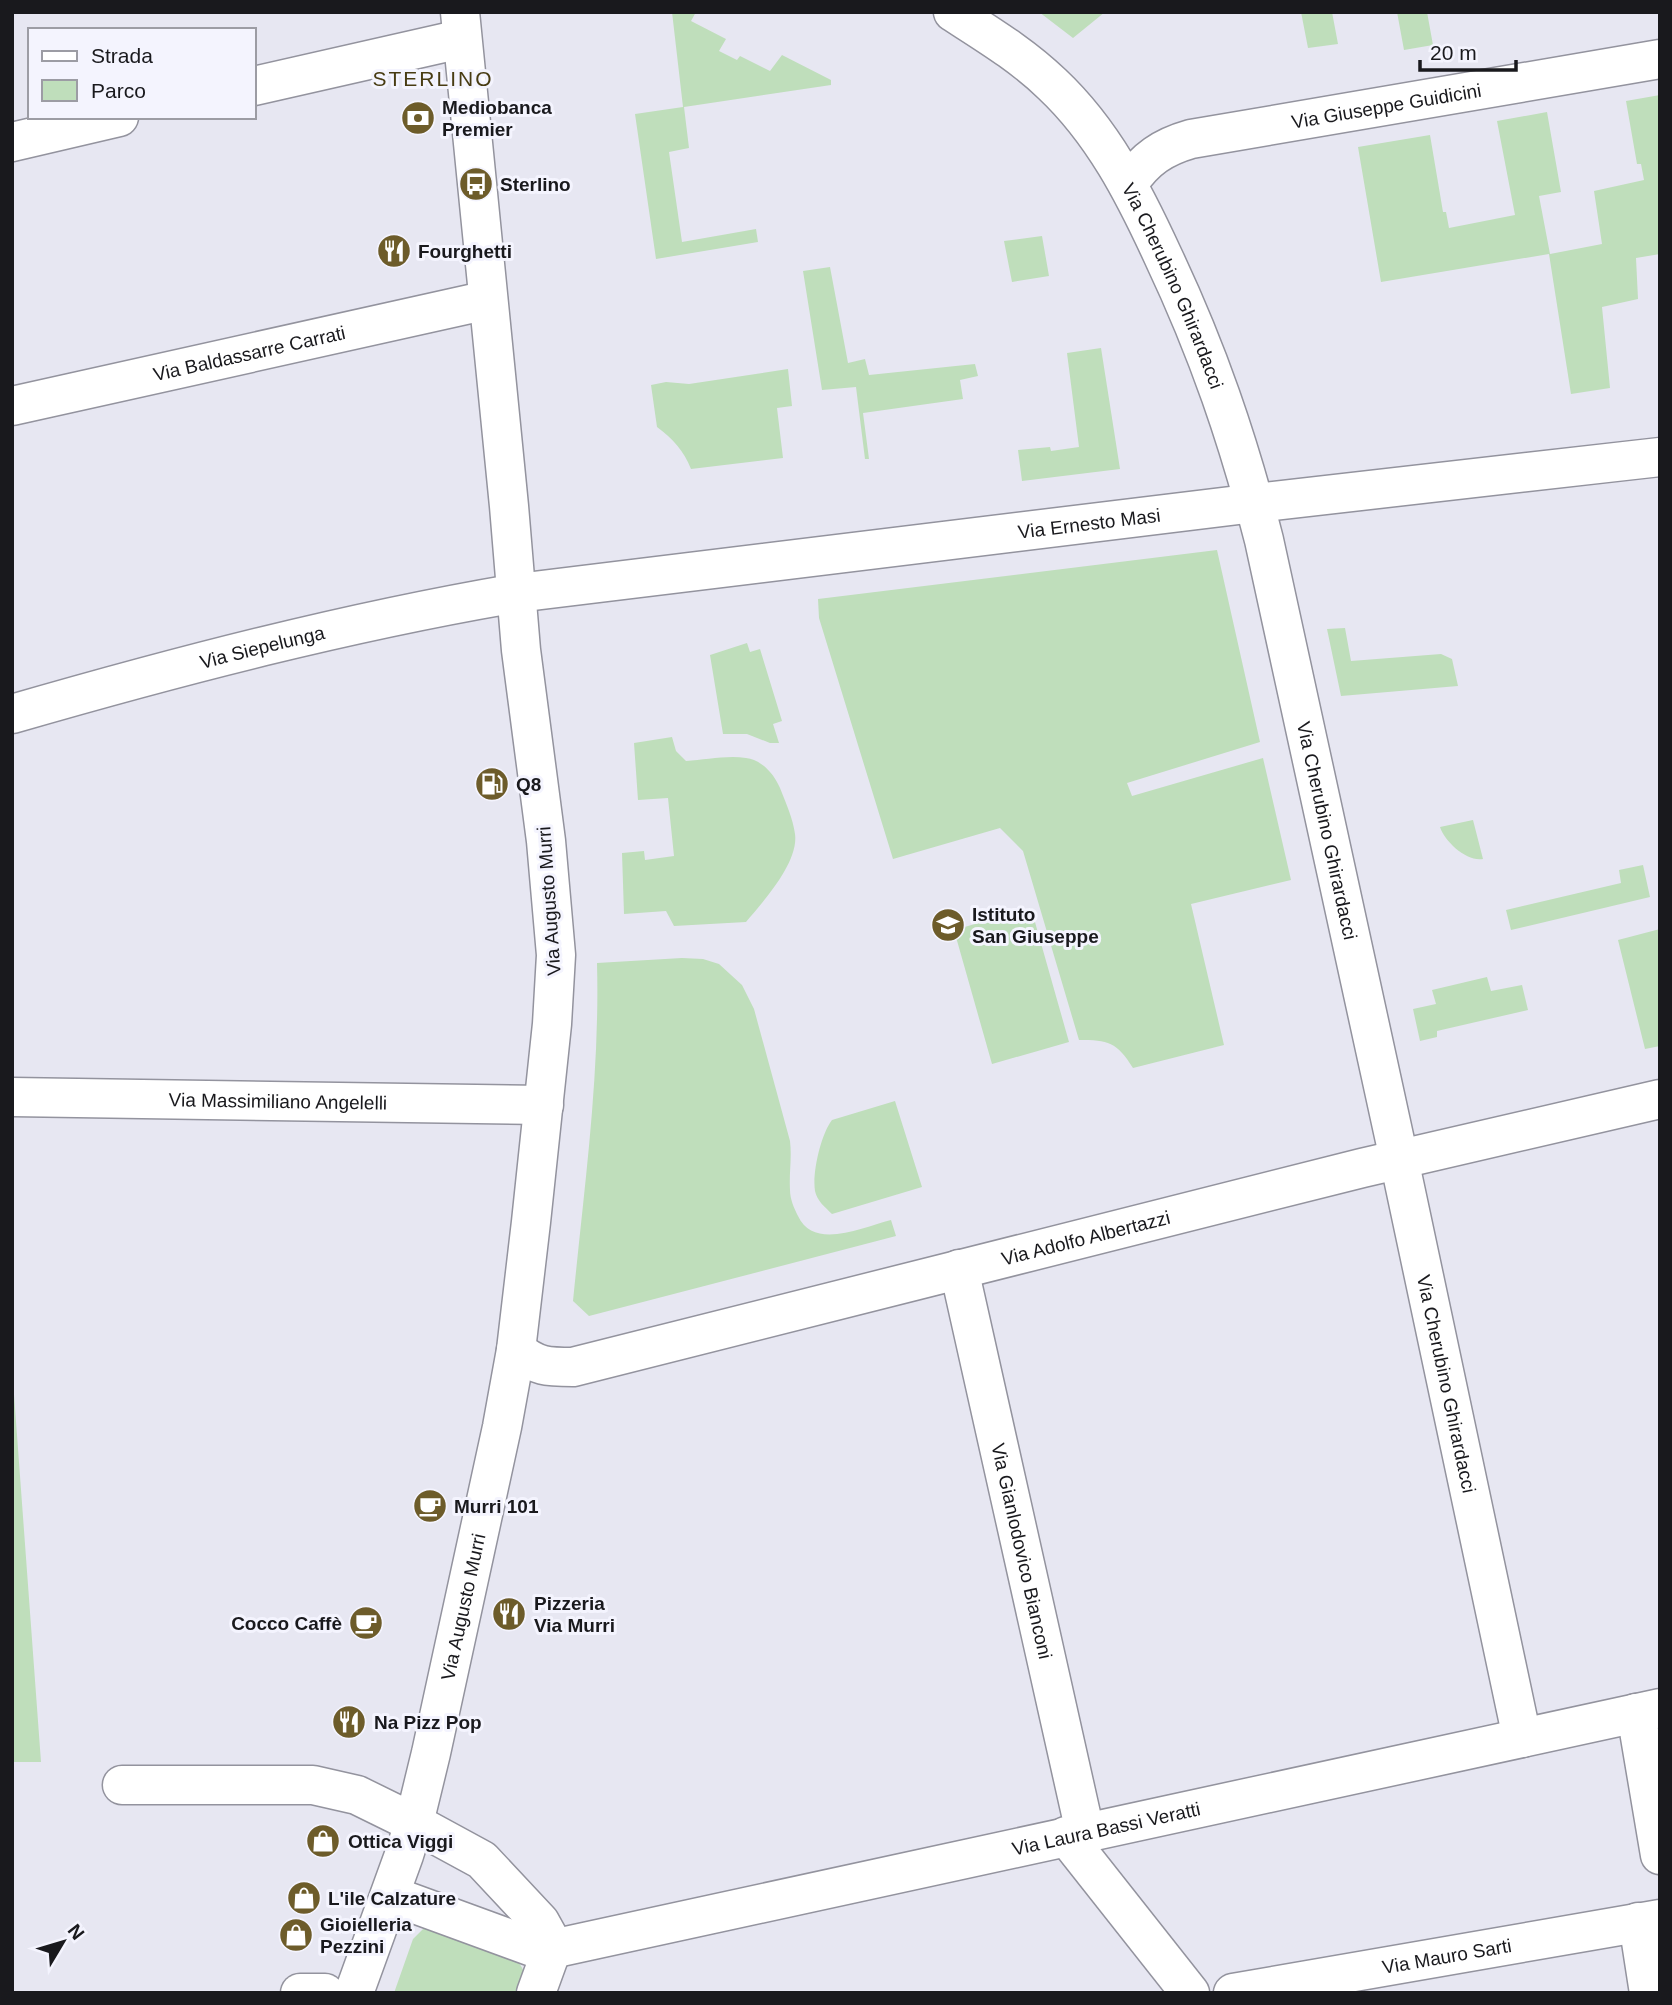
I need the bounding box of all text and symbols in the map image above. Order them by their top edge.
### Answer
legend [28,28,256,119]
scale bar [1420,28,1516,72]
text: 20 m [1430,41,1477,64]
text: Strada [91,44,153,67]
district label: STERLINO [372,67,494,90]
text: Parco [91,79,146,102]
street label: Via Giuseppe Guidicini [1290,79,1483,132]
place label: Mediobanca Premier [442,97,552,140]
bank icon: Mediobanca Premier [399,99,437,137]
bus stop icon: Sterlino [457,165,495,203]
place label: Sterlino [500,174,571,195]
street label: Via Cherubino Ghirardacci [1118,179,1228,391]
restaurant icon: Fourghetti [375,232,413,270]
place label: Fourghetti [418,241,512,262]
street label: Via Baldassarre Carrati [151,322,347,385]
street label: Via Ernesto Masi [1017,504,1162,542]
street label: Via Siepelunga [198,622,327,672]
street label: Via Cherubino Ghirardacci [1293,720,1361,942]
fuel station icon: Q8 [473,765,511,803]
place label: Q8 [516,774,541,795]
street label: Via Augusto Murri [533,826,565,976]
place label: Istituto San Giuseppe [972,904,1099,947]
school or university icon: Istituto San Giuseppe [929,906,967,944]
street label: Via Massimiliano Angelelli [169,1089,387,1113]
street label: Via Adolfo Albertazzi [999,1206,1172,1269]
street label: Via Cherubino Ghirardacci [1413,1273,1480,1495]
street label: Via Gianlodovico Bianconi [988,1441,1056,1661]
cafe icon: Murri 101 [411,1487,449,1525]
place label: Murri 101 [454,1496,539,1517]
street label: Via Augusto Murri [437,1531,489,1682]
place label: Pizzeria Via Murri [534,1593,615,1636]
restaurant icon: Pizzeria Via Murri [490,1595,528,1633]
cafe icon: Cocco Caffè [347,1604,385,1642]
place label: Cocco Caffè [231,1613,342,1634]
restaurant icon: Na Pizz Pop [330,1703,368,1741]
place label: Na Pizz Pop [374,1712,482,1733]
street label: Via Laura Bassi Veratti [1010,1798,1202,1859]
shop icon: Ottica Viggi [304,1822,342,1860]
place label: Ottica Viggi [348,1831,453,1852]
shop icon: L'ile Calzature [285,1879,323,1917]
place label: L'ile Calzature [328,1888,456,1909]
north arrow [28,1907,98,1977]
place label: Gioielleria Pezzini [320,1914,412,1957]
shop icon: Gioielleria Pezzini [277,1916,315,1954]
text: N [64,1920,89,1944]
street label: Via Mauro Sarti [1381,1934,1513,1977]

